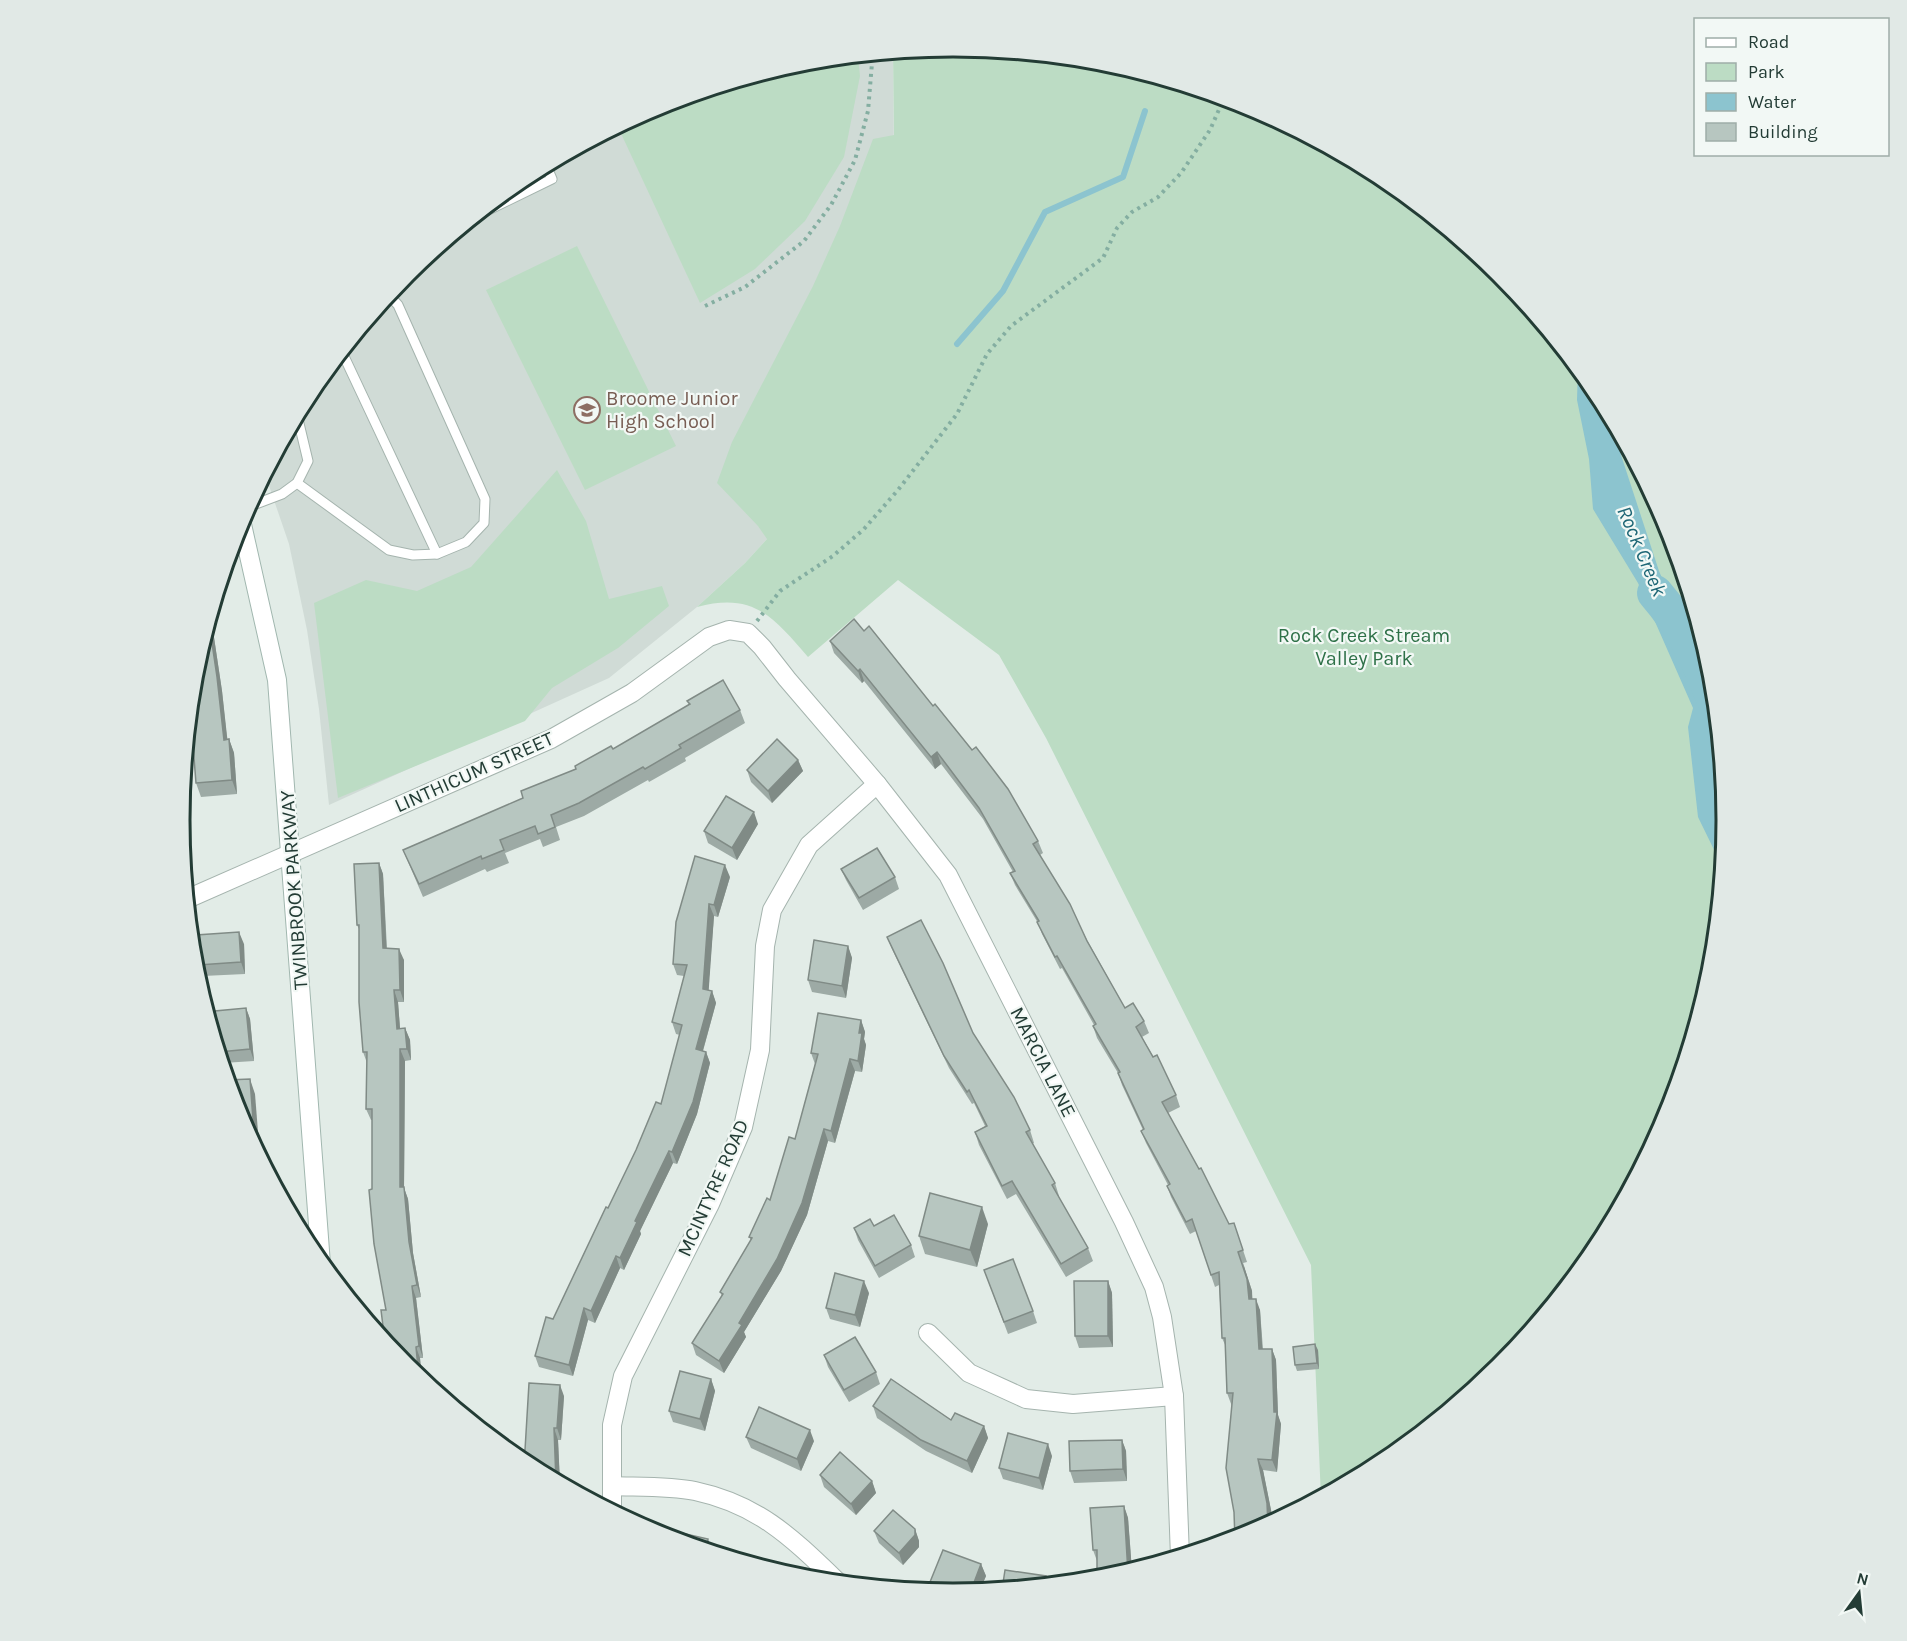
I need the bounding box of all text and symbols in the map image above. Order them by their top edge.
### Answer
legend [1694,18,1889,156]
text: Road [1748,31,1789,53]
text: Park [1748,61,1785,83]
text: Water [1748,91,1796,113]
text: Building [1748,121,1818,143]
place label: Broome Junior High School [606,387,738,433]
school or university icon: Broome Junior High School [572,395,602,425]
water label: Rock Creek [1612,502,1672,600]
park label: Rock Creek Stream Valley Park [1278,624,1450,670]
street label: LINTHICUM STREET [391,727,557,817]
street label: TWINBROOK PARKWAY [276,789,312,991]
street label: MARCIA LANE [1005,1003,1081,1121]
street label: MCINTYRE ROAD [672,1116,754,1260]
north arrow [1829,1563,1889,1623]
text: N [1855,1568,1871,1590]

